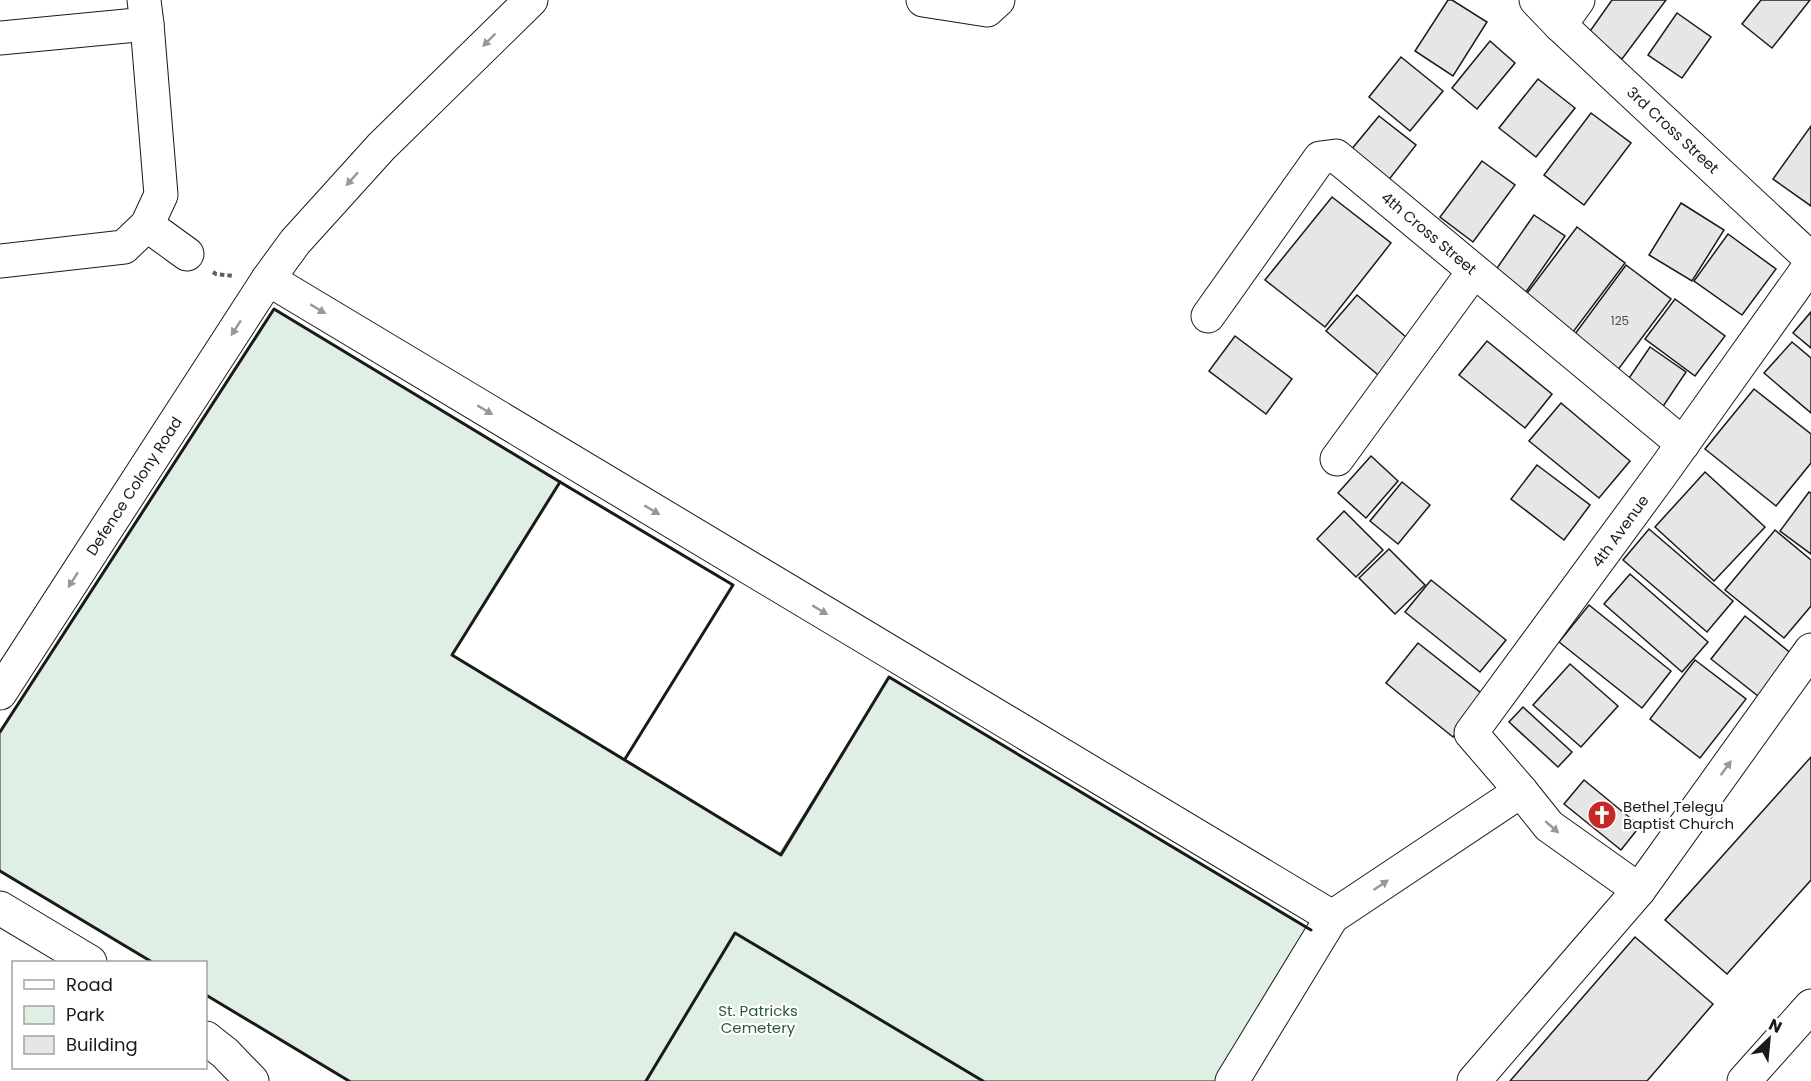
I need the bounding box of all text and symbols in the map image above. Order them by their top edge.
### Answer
one-way arrow [483,33,497,47]
street label: 3rd Cross Street [1622,82,1724,178]
one-way arrow [346,171,359,186]
street label: 4th Cross Street [1377,187,1481,279]
one-way arrow [310,304,326,315]
house number: 125 [1611,312,1629,329]
one-way arrow [230,320,242,336]
one-way arrow [477,404,493,415]
street label: Defence Colony Road [81,412,187,560]
street label: 4th Avenue [1587,491,1653,571]
one-way arrow [644,504,660,515]
one-way arrow [68,572,79,588]
one-way arrow [812,605,829,615]
one-way arrow [1720,761,1732,777]
place label: Bethel Telegu Baptist Church [1623,796,1734,834]
church icon: Bethel Telegu Baptist Church [1586,799,1618,831]
one-way arrow [1544,820,1559,833]
one-way arrow [1373,880,1389,891]
legend [12,961,207,1069]
text: Road [66,972,113,997]
park label: St. Patricks Cemetery [718,1000,798,1038]
text: Park [66,1002,105,1027]
north arrow [1739,1009,1799,1069]
text: N [1765,1013,1786,1039]
text: Building [66,1032,138,1057]

